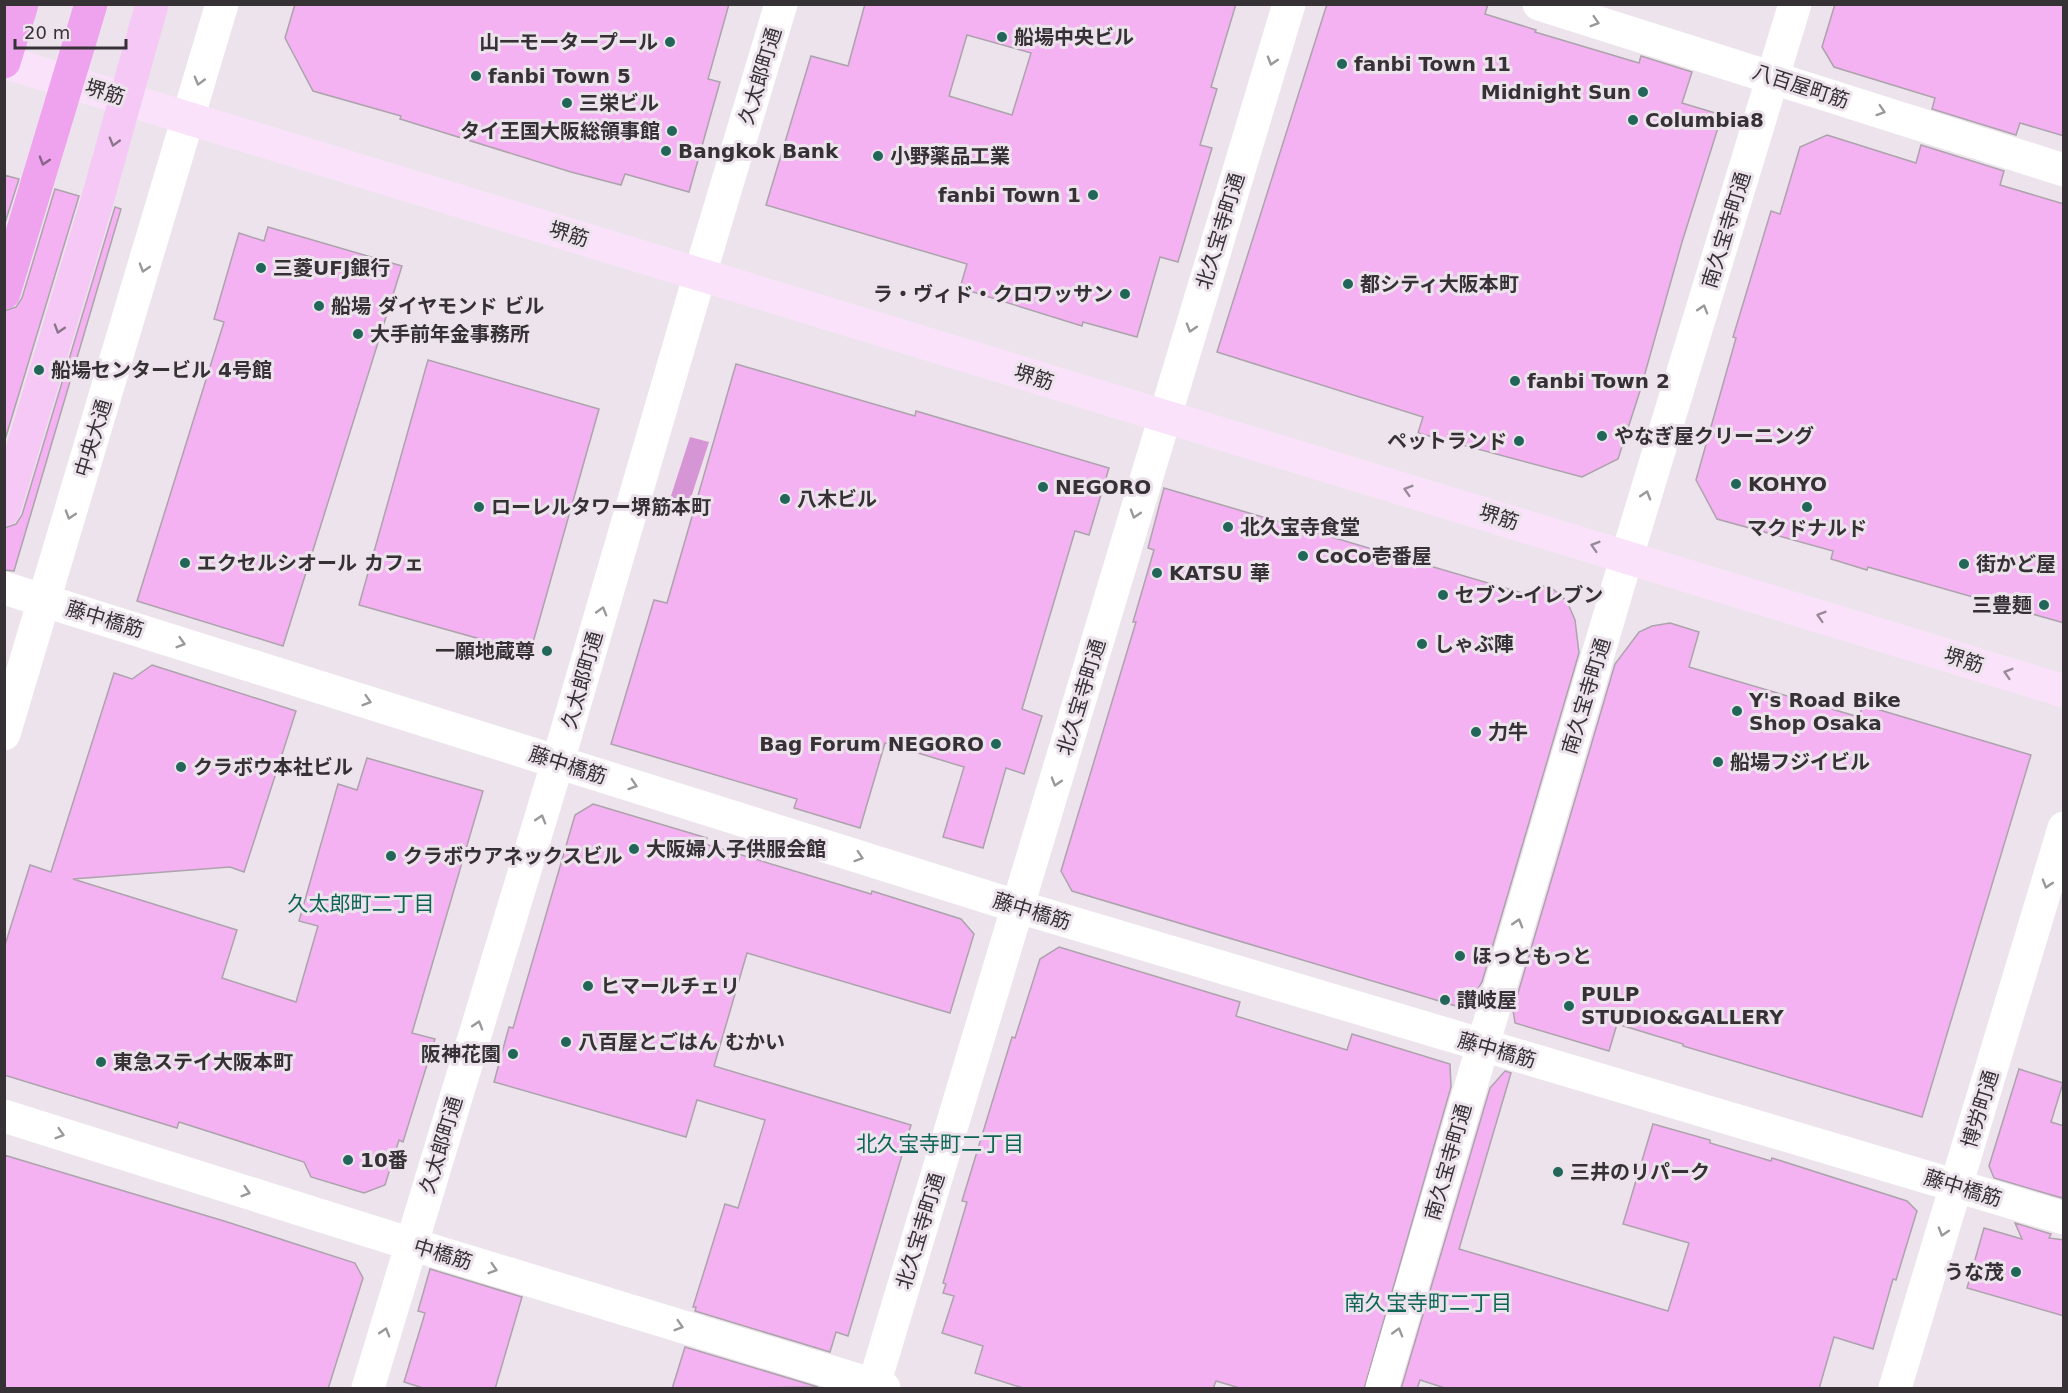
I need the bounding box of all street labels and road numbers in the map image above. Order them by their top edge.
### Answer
street label: 久太郎町通 [734,25,786,127]
street label: 八百屋町筋 [1750,59,1852,113]
street label: 堺筋 [82,75,128,109]
street label: 南久宝寺町通 [1697,169,1755,291]
street label: 北久宝寺町通 [1191,170,1249,292]
street label: 堺筋 [546,217,592,251]
street label: 堺筋 [1011,360,1057,394]
street label: 中央大通 [70,396,116,480]
street label: 堺筋 [1476,500,1522,534]
street label: 藤中橋筋 [63,596,147,642]
street label: 久太郎町通 [557,629,607,731]
street label: 南久宝寺町通 [1557,635,1615,757]
street label: 北久宝寺町通 [1052,636,1110,758]
street label: 堺筋 [1941,643,1987,677]
street label: 藤中橋筋 [526,741,610,789]
street label: 藤中橋筋 [990,888,1074,934]
street label: 藤中橋筋 [1455,1027,1539,1073]
street label: 博労町通 [1957,1067,2003,1151]
street label: 久太郎町通 [415,1094,467,1196]
street label: 南久宝寺町通 [1420,1101,1476,1223]
street label: 藤中橋筋 [1921,1165,2005,1211]
street label: 北久宝寺町通 [891,1170,949,1292]
street label: 中橋筋 [411,1234,475,1274]

